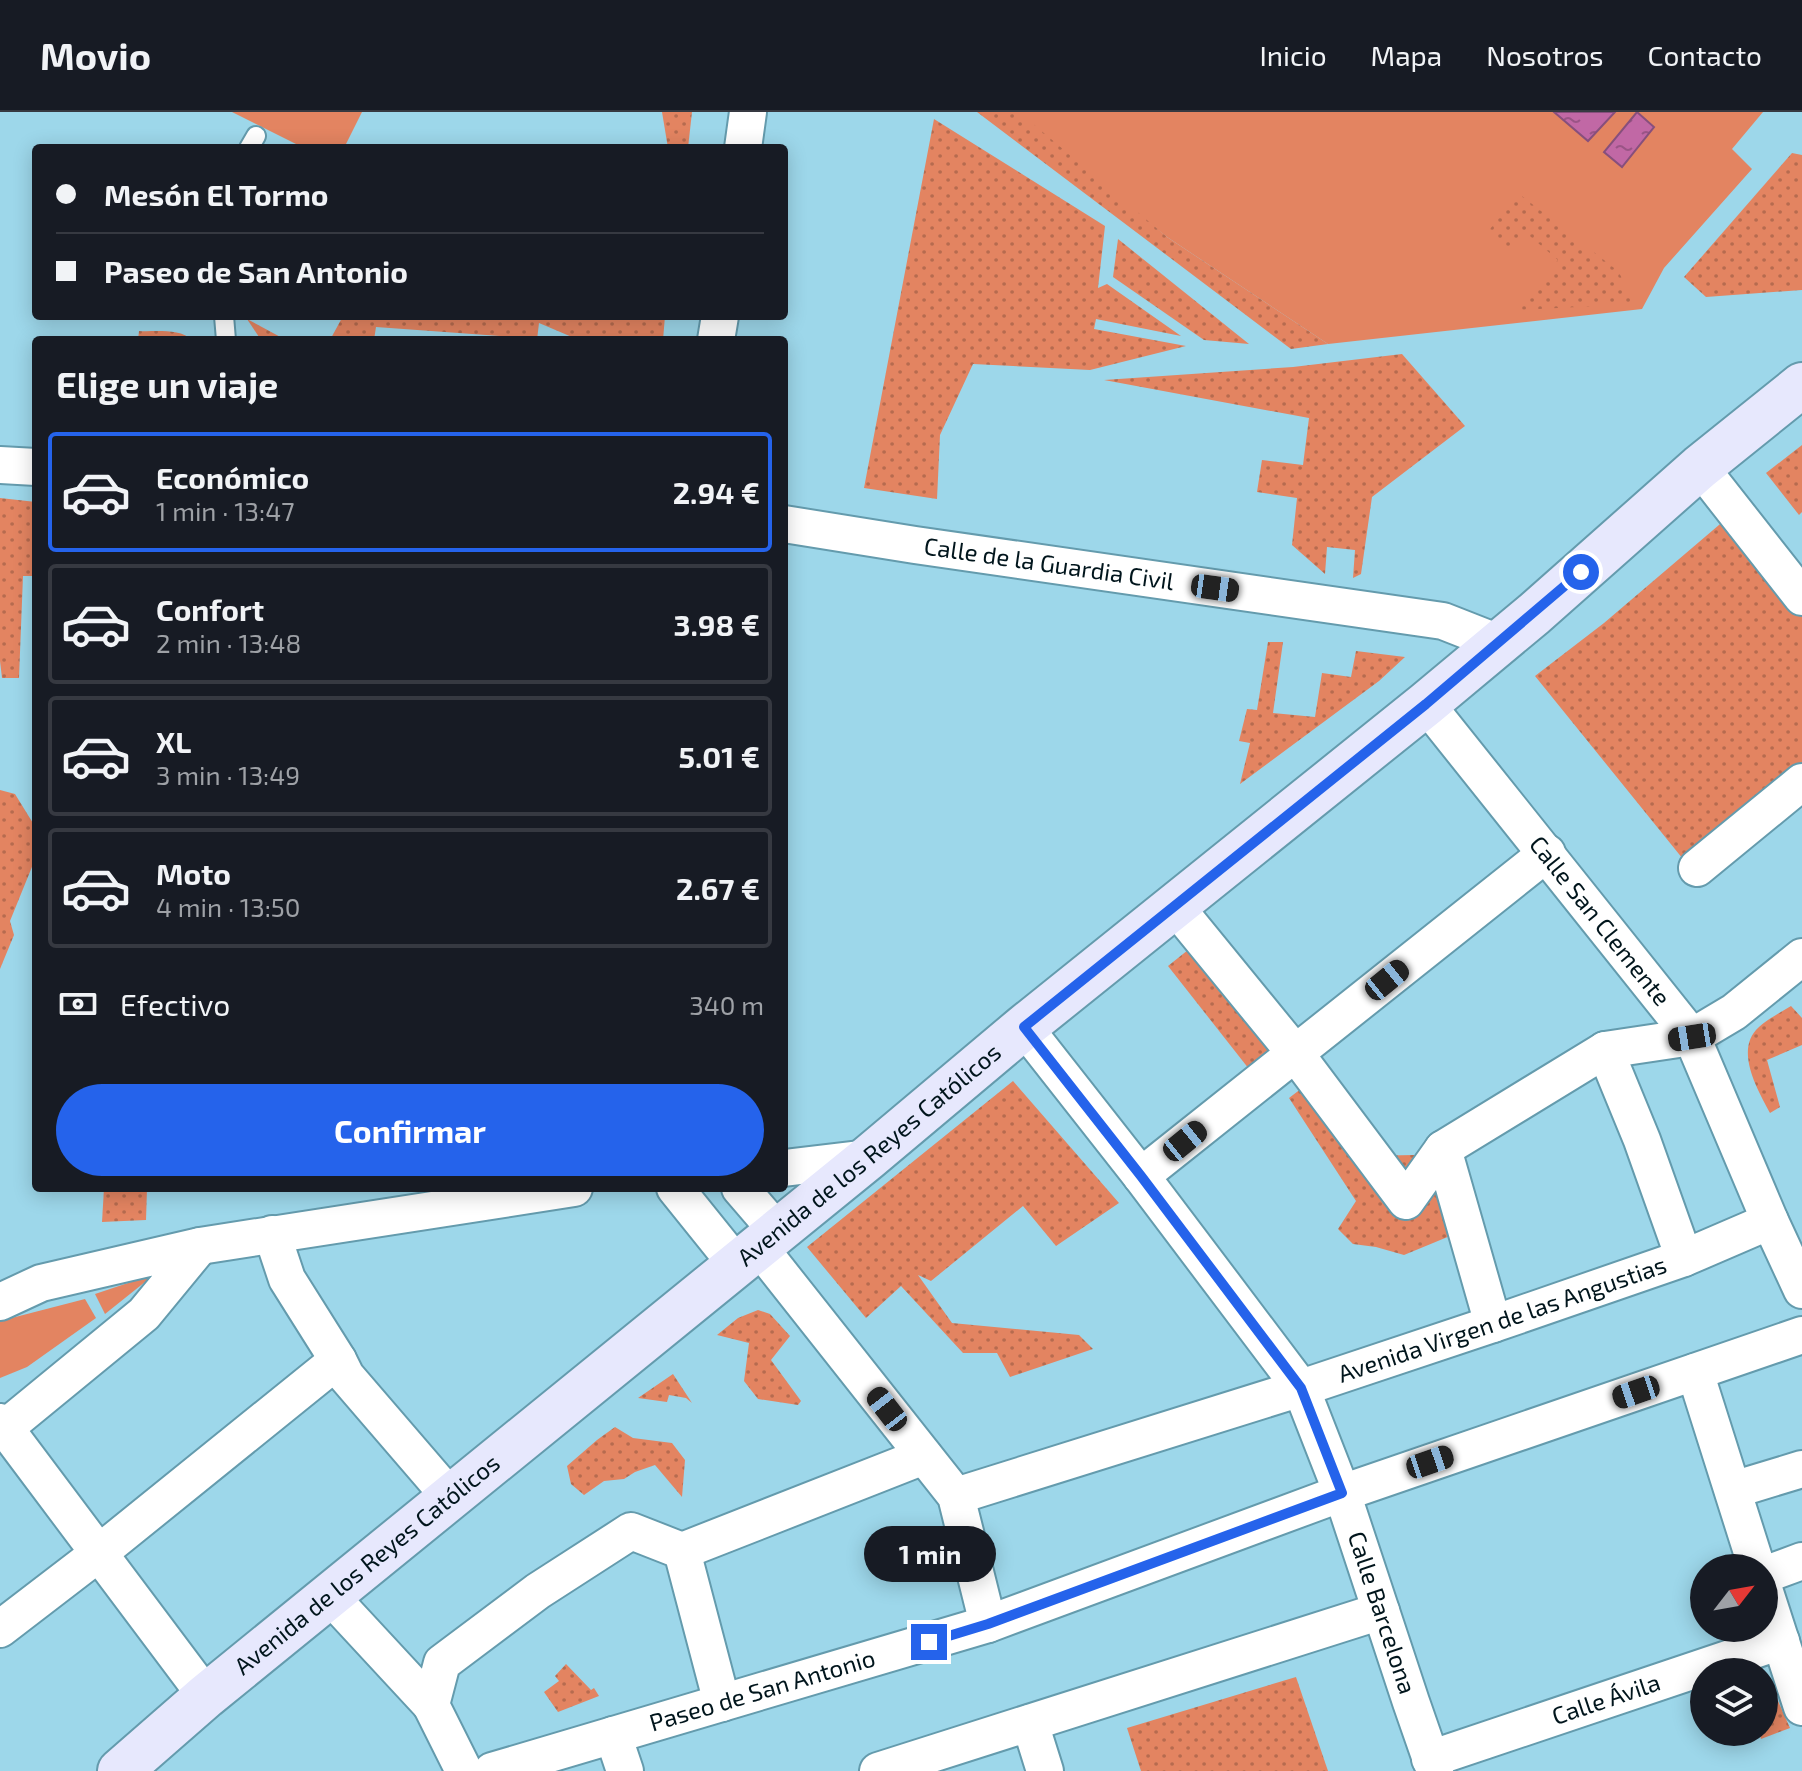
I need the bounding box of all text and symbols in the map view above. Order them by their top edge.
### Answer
text: Movio [40,32,151,78]
text: Inicio [1260,38,1327,72]
text: Mapa [1371,38,1442,72]
text: Nosotros [1486,38,1604,72]
text: Contacto [1648,38,1762,72]
text: Mesón El Tormo [104,176,329,212]
text: Paseo de San Antonio [104,253,408,289]
text: Elige un viaje [56,362,278,405]
icon: car [60,456,132,528]
text: Económico [156,459,309,495]
text: 2.94 € [673,474,760,510]
text: 1 min · 13:47 [156,495,294,526]
street label: Calle de la Guardia Civil [922,530,1176,595]
route start [1563,554,1599,590]
car [1190,573,1240,603]
icon: car [60,588,132,660]
text: Confort [156,591,264,627]
text: 3.98 € [674,606,760,642]
text: 2 min · 13:48 [156,627,301,658]
icon: car [60,720,132,792]
text: XL [156,723,191,759]
text: 5.01 € [678,738,760,774]
text: 3 min · 13:49 [156,759,300,790]
street label: Calle San Clemente [1524,830,1677,1011]
icon: car [60,852,132,924]
text: Moto [156,855,231,891]
text: 2.67 € [676,870,760,906]
text: 4 min · 13:50 [156,891,300,922]
car [1361,956,1413,1004]
icon: cash [56,982,100,1026]
text: Efectivo [120,986,230,1022]
text: 340 m [689,989,764,1020]
car [1666,1021,1718,1053]
street label: Avenida de los Reyes Católicos [731,1037,1006,1271]
button: Confirmar [56,1084,764,1176]
car [1159,1117,1211,1165]
street label: Avenida Virgen de las Angustias [1334,1249,1670,1388]
car [1609,1373,1663,1411]
car [863,1383,911,1435]
car [1403,1443,1457,1481]
street label: Avenida de los Reyes Católicos [228,1447,505,1680]
callout: 1 min [863,1526,995,1582]
street label: Calle Barcelona [1343,1528,1423,1697]
text: 1 min [899,1538,961,1569]
north arrow [1690,1554,1778,1642]
map controls [1690,1554,1778,1746]
route end [911,1624,947,1660]
street label: Paseo de San Antonio [646,1642,878,1737]
button: layers [1690,1658,1778,1746]
street label: Calle Ávila [1548,1667,1664,1730]

